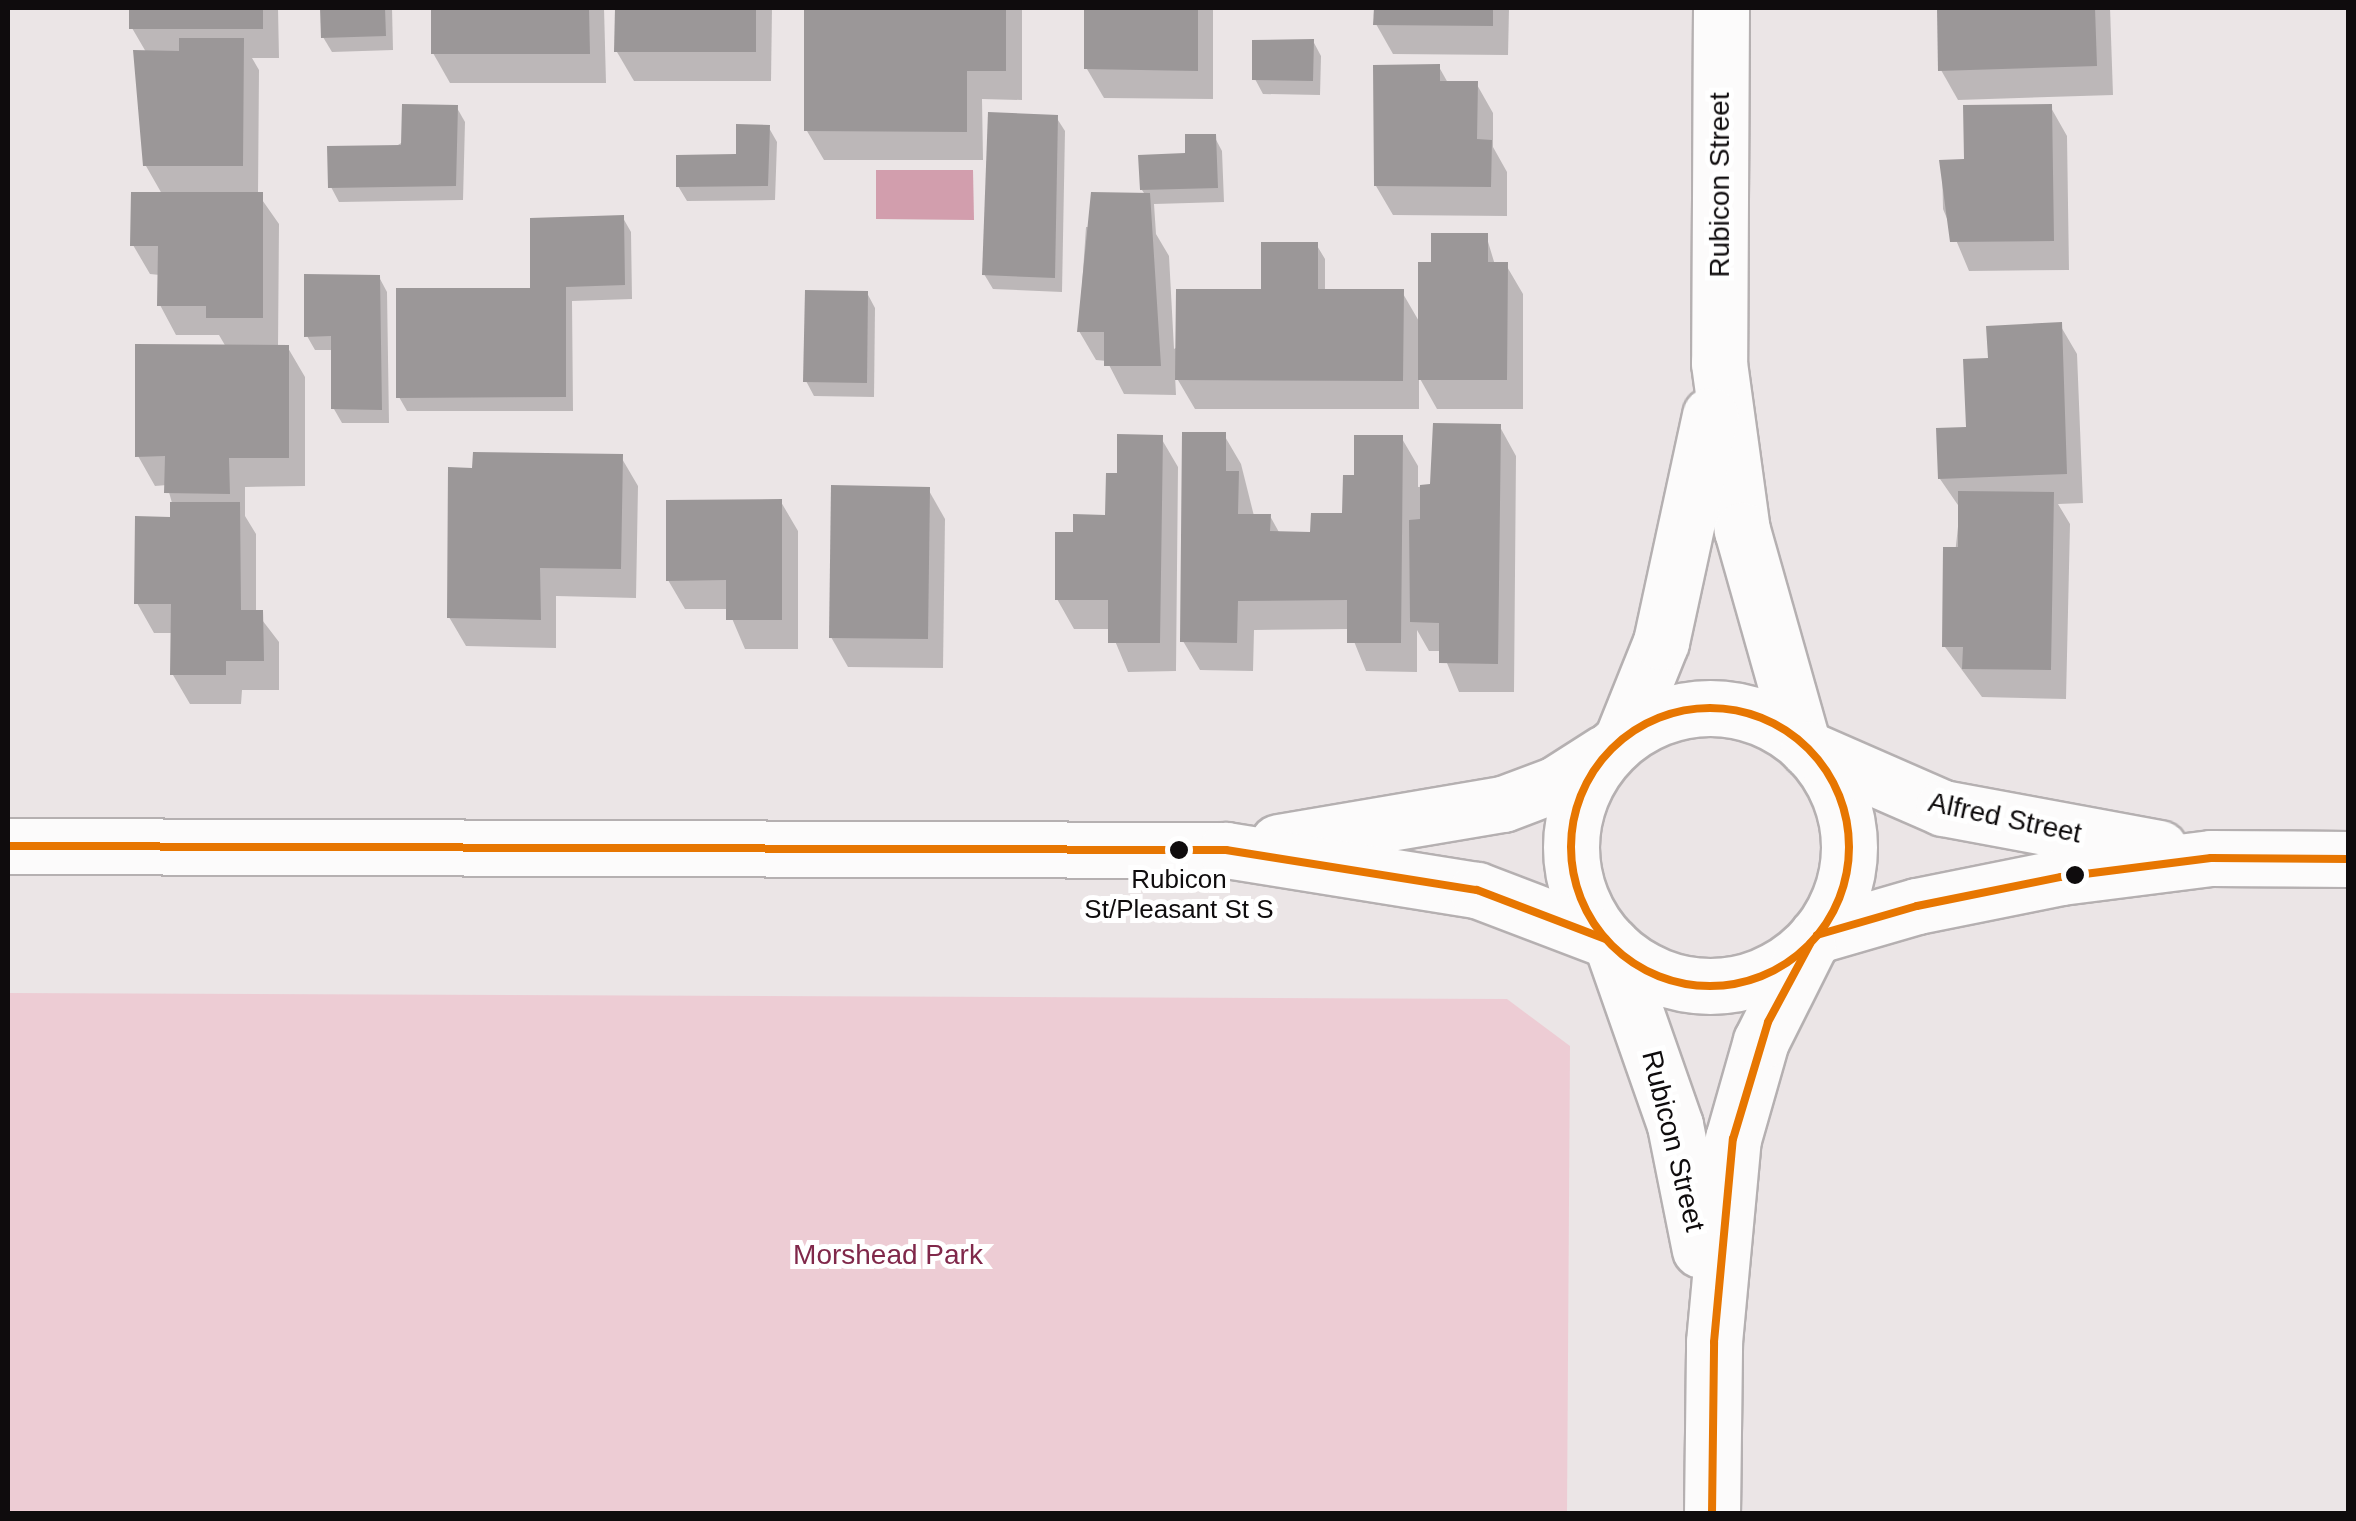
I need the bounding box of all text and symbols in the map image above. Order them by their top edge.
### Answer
street label: Rubicon Street [1703,92,1737,278]
street label: Alfred Street [1925,785,2085,851]
marker: Rubicon St/Pleasant St S [1169,840,1189,860]
place label: Rubicon St/Pleasant St S [1084,864,1274,926]
unlabelled marker [2065,865,2085,885]
street label: Rubicon Street [1634,1047,1712,1235]
park label: Morshead Park [793,1238,983,1272]

